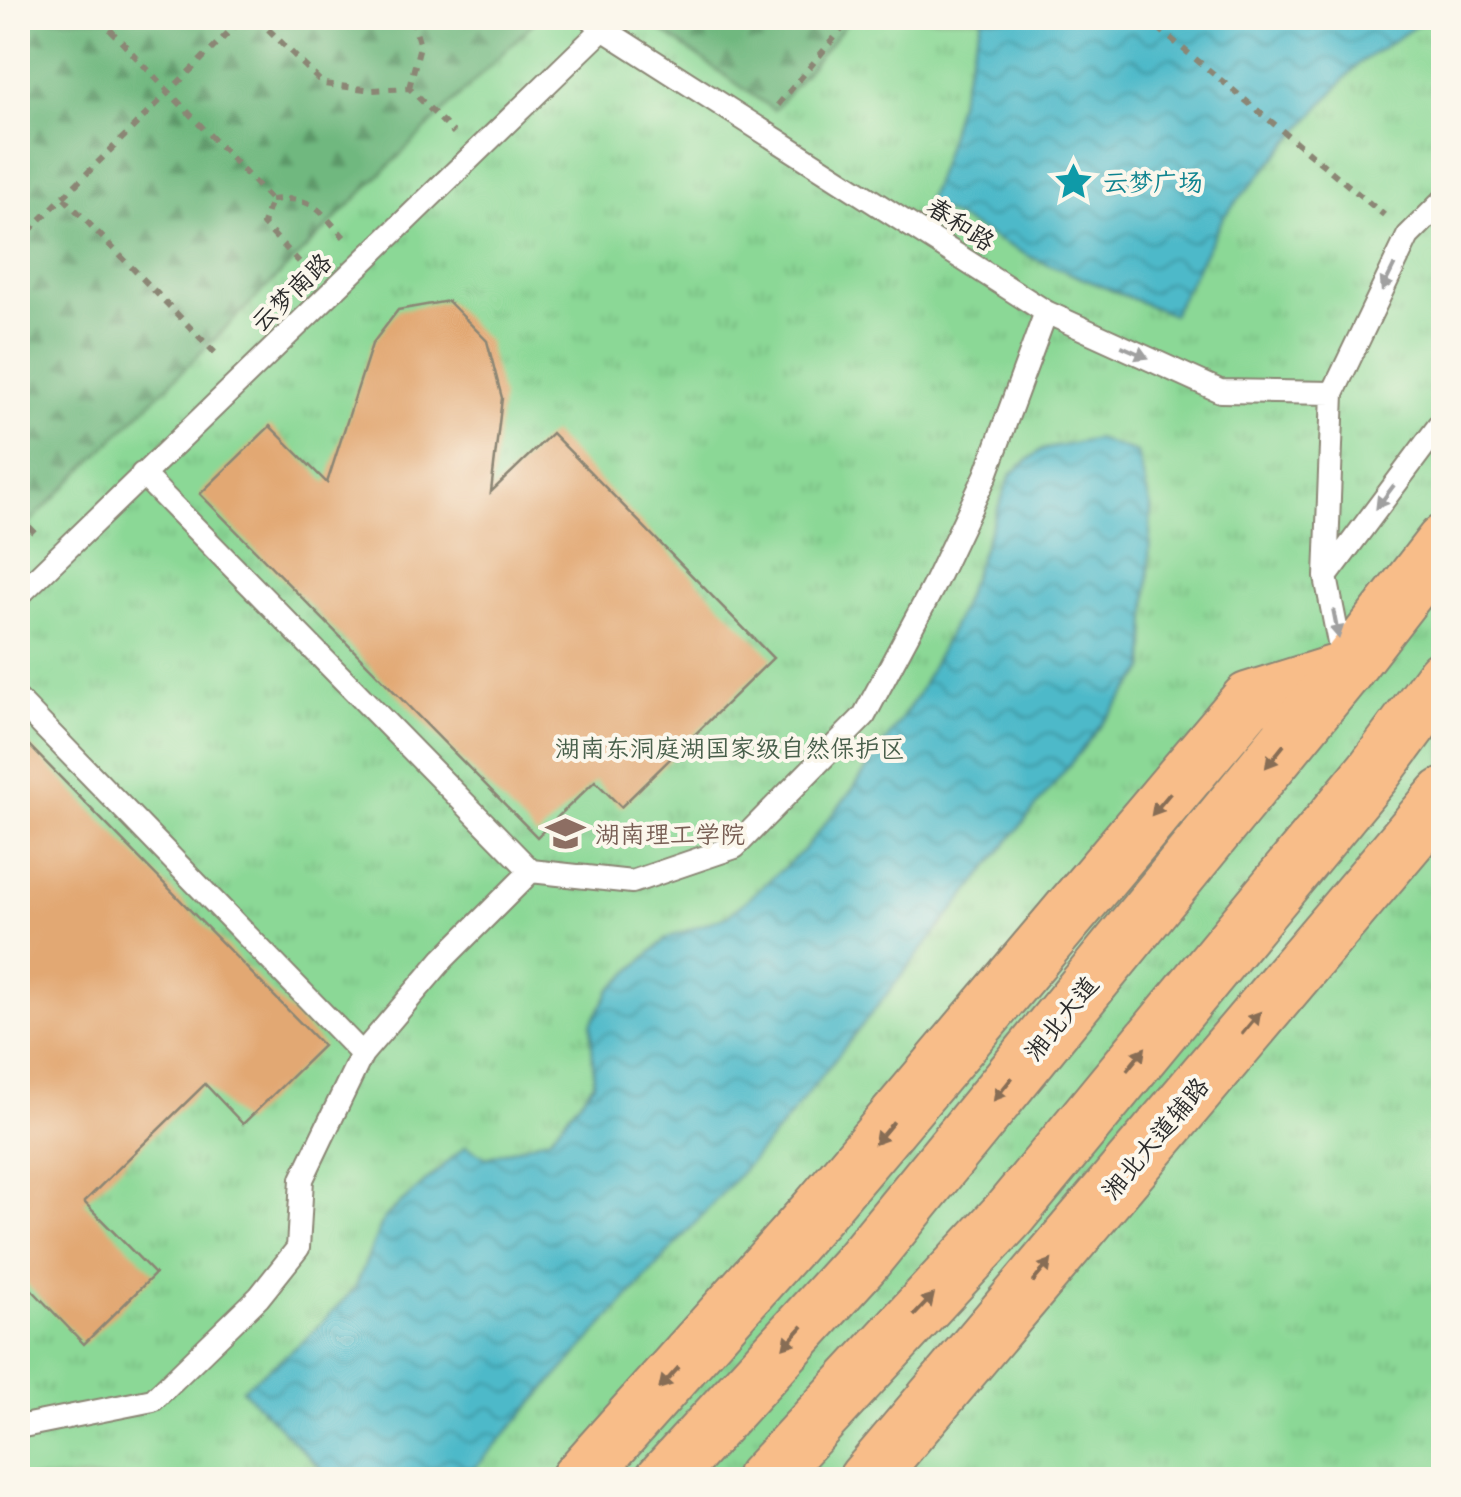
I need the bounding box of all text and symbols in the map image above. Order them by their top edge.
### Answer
place icon: 云梦广场 [1052,161,1094,203]
place label: 云梦广场 [1103,166,1203,198]
street label: 春和路 [921,190,1001,258]
street label: 云梦南路 [244,246,338,338]
one-way arrow [1379,264,1396,293]
one-way arrow [1121,344,1150,361]
one-way arrow [1376,484,1396,510]
one-way arrow [1328,609,1344,640]
park label: 湖南东洞庭湖国家级自然保护区 [555,732,905,764]
one-way arrow [1264,744,1286,769]
one-way arrow [1150,792,1172,817]
school or university icon: 湖南理工学院 [544,813,586,855]
place label: 湖南理工学院 [595,818,745,850]
street label: 湘北大道 [1017,969,1105,1067]
one-way arrow [1240,1011,1262,1036]
one-way arrow [1125,1047,1146,1072]
street label: 湘北大道辅路 [1095,1070,1215,1206]
one-way arrow [993,1077,1014,1102]
one-way arrow [873,1121,895,1146]
one-way arrow [1030,1259,1052,1284]
one-way arrow [912,1294,935,1318]
one-way arrow [782,1325,805,1349]
one-way arrow [659,1365,681,1390]

